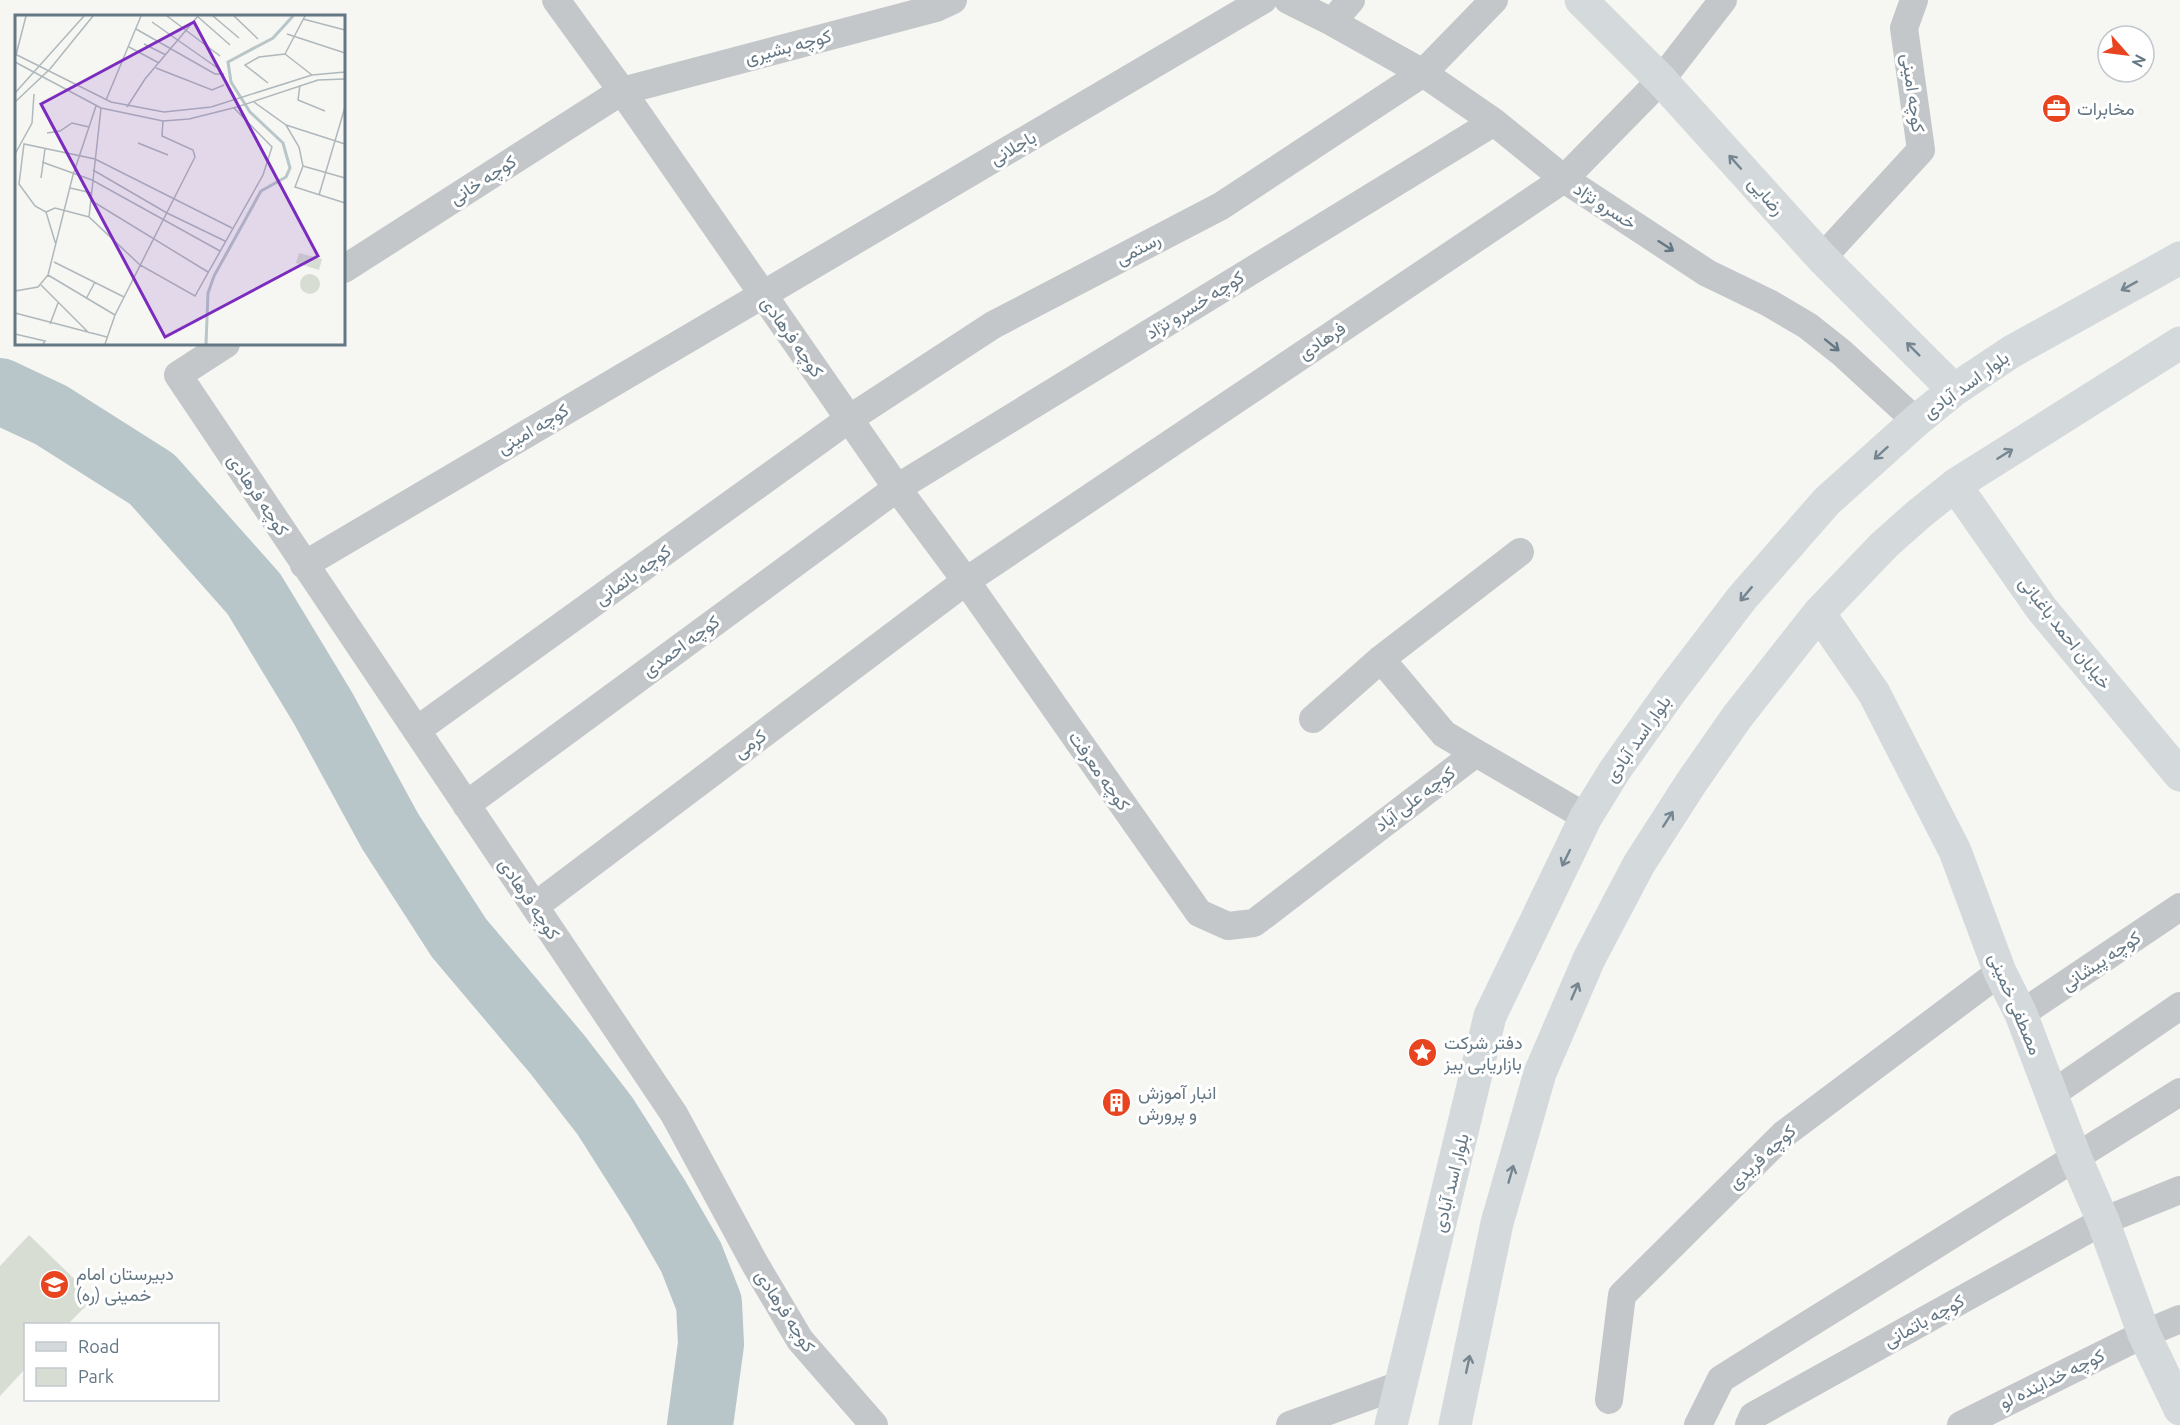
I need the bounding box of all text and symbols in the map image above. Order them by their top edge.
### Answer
inset map [15,15,345,345]
north arrow [2096,24,2156,84]
street label: کوچه بشیری [742,25,834,70]
street label: کوچه امینی [1896,52,1929,134]
text: N [2128,52,2150,71]
office icon: مخابرات [2040,93,2072,125]
place label: مخابرات [2077,98,2135,120]
street label: باجلانی [986,126,1040,170]
street label: کوچه خانی [446,150,521,211]
one-way arrow [1728,155,1742,170]
street label: رضایی [1743,172,1789,220]
street label: خسرو نژاد [1570,178,1640,234]
street label: رستمی [1112,228,1164,270]
one-way arrow [1657,240,1673,252]
street label: کوچه خسرو نژاد [1142,266,1249,345]
one-way arrow [2121,280,2138,292]
street label: کوچه فرهادی [755,292,828,382]
street label: فرهادی [1294,317,1350,365]
one-way arrow [1824,339,1840,352]
one-way arrow [1905,341,1920,356]
street label: بلوار اسد آبادی [1919,346,2013,424]
street label: کوچه امینی [493,399,573,460]
one-way arrow [1873,446,1888,460]
one-way arrow [1996,448,2013,460]
street label: کوچه فرهادی [222,450,293,541]
street label: کوچه باتمانی [591,540,676,611]
street label: خیابان احمد باغبانی [2014,572,2116,694]
one-way arrow [1740,586,1753,602]
street label: کوچه احمدی [638,611,725,682]
street label: بلوار اسد آبادی [1600,691,1676,787]
street label: کرمی [729,725,771,763]
street label: کوچه معرفت [1063,727,1134,816]
street label: کوچه علی آباد [1370,762,1460,837]
one-way arrow [1661,811,1674,828]
one-way arrow [1560,849,1572,867]
street label: کوچه فرهادی [493,854,564,945]
street label: کوچه پیشانی [2057,926,2145,996]
street label: مصطفی خمینی [1984,950,2046,1058]
one-way arrow [1570,982,1581,1000]
place label: دفتر شرکت بازاریابی بیز [1443,1032,1523,1075]
place icon: دفتر شرکت بازاریابی بیز [1407,1037,1439,1069]
place label: انبار آموزش و پرورش [1138,1082,1216,1126]
building icon: انبار آموزش و پرورش [1101,1087,1133,1119]
street label: کوچه فریدی [1724,1120,1801,1195]
street label: بلوار اسد آبادی [1428,1131,1474,1235]
one-way arrow [1506,1165,1517,1184]
place label: دبیرستان امام خمینی (ره) [76,1263,174,1306]
street label: کوچه فرهادی [749,1266,820,1357]
school or university icon: دبیرستان امام خمینی (ره) [39,1268,71,1300]
street label: کوچه باتمانی [1880,1290,1969,1353]
legend [24,1323,219,1401]
text: Road [78,1336,120,1356]
street label: کوچه خدابنده لو [1996,1344,2108,1415]
one-way arrow [1463,1355,1474,1375]
text: Park [78,1366,114,1386]

